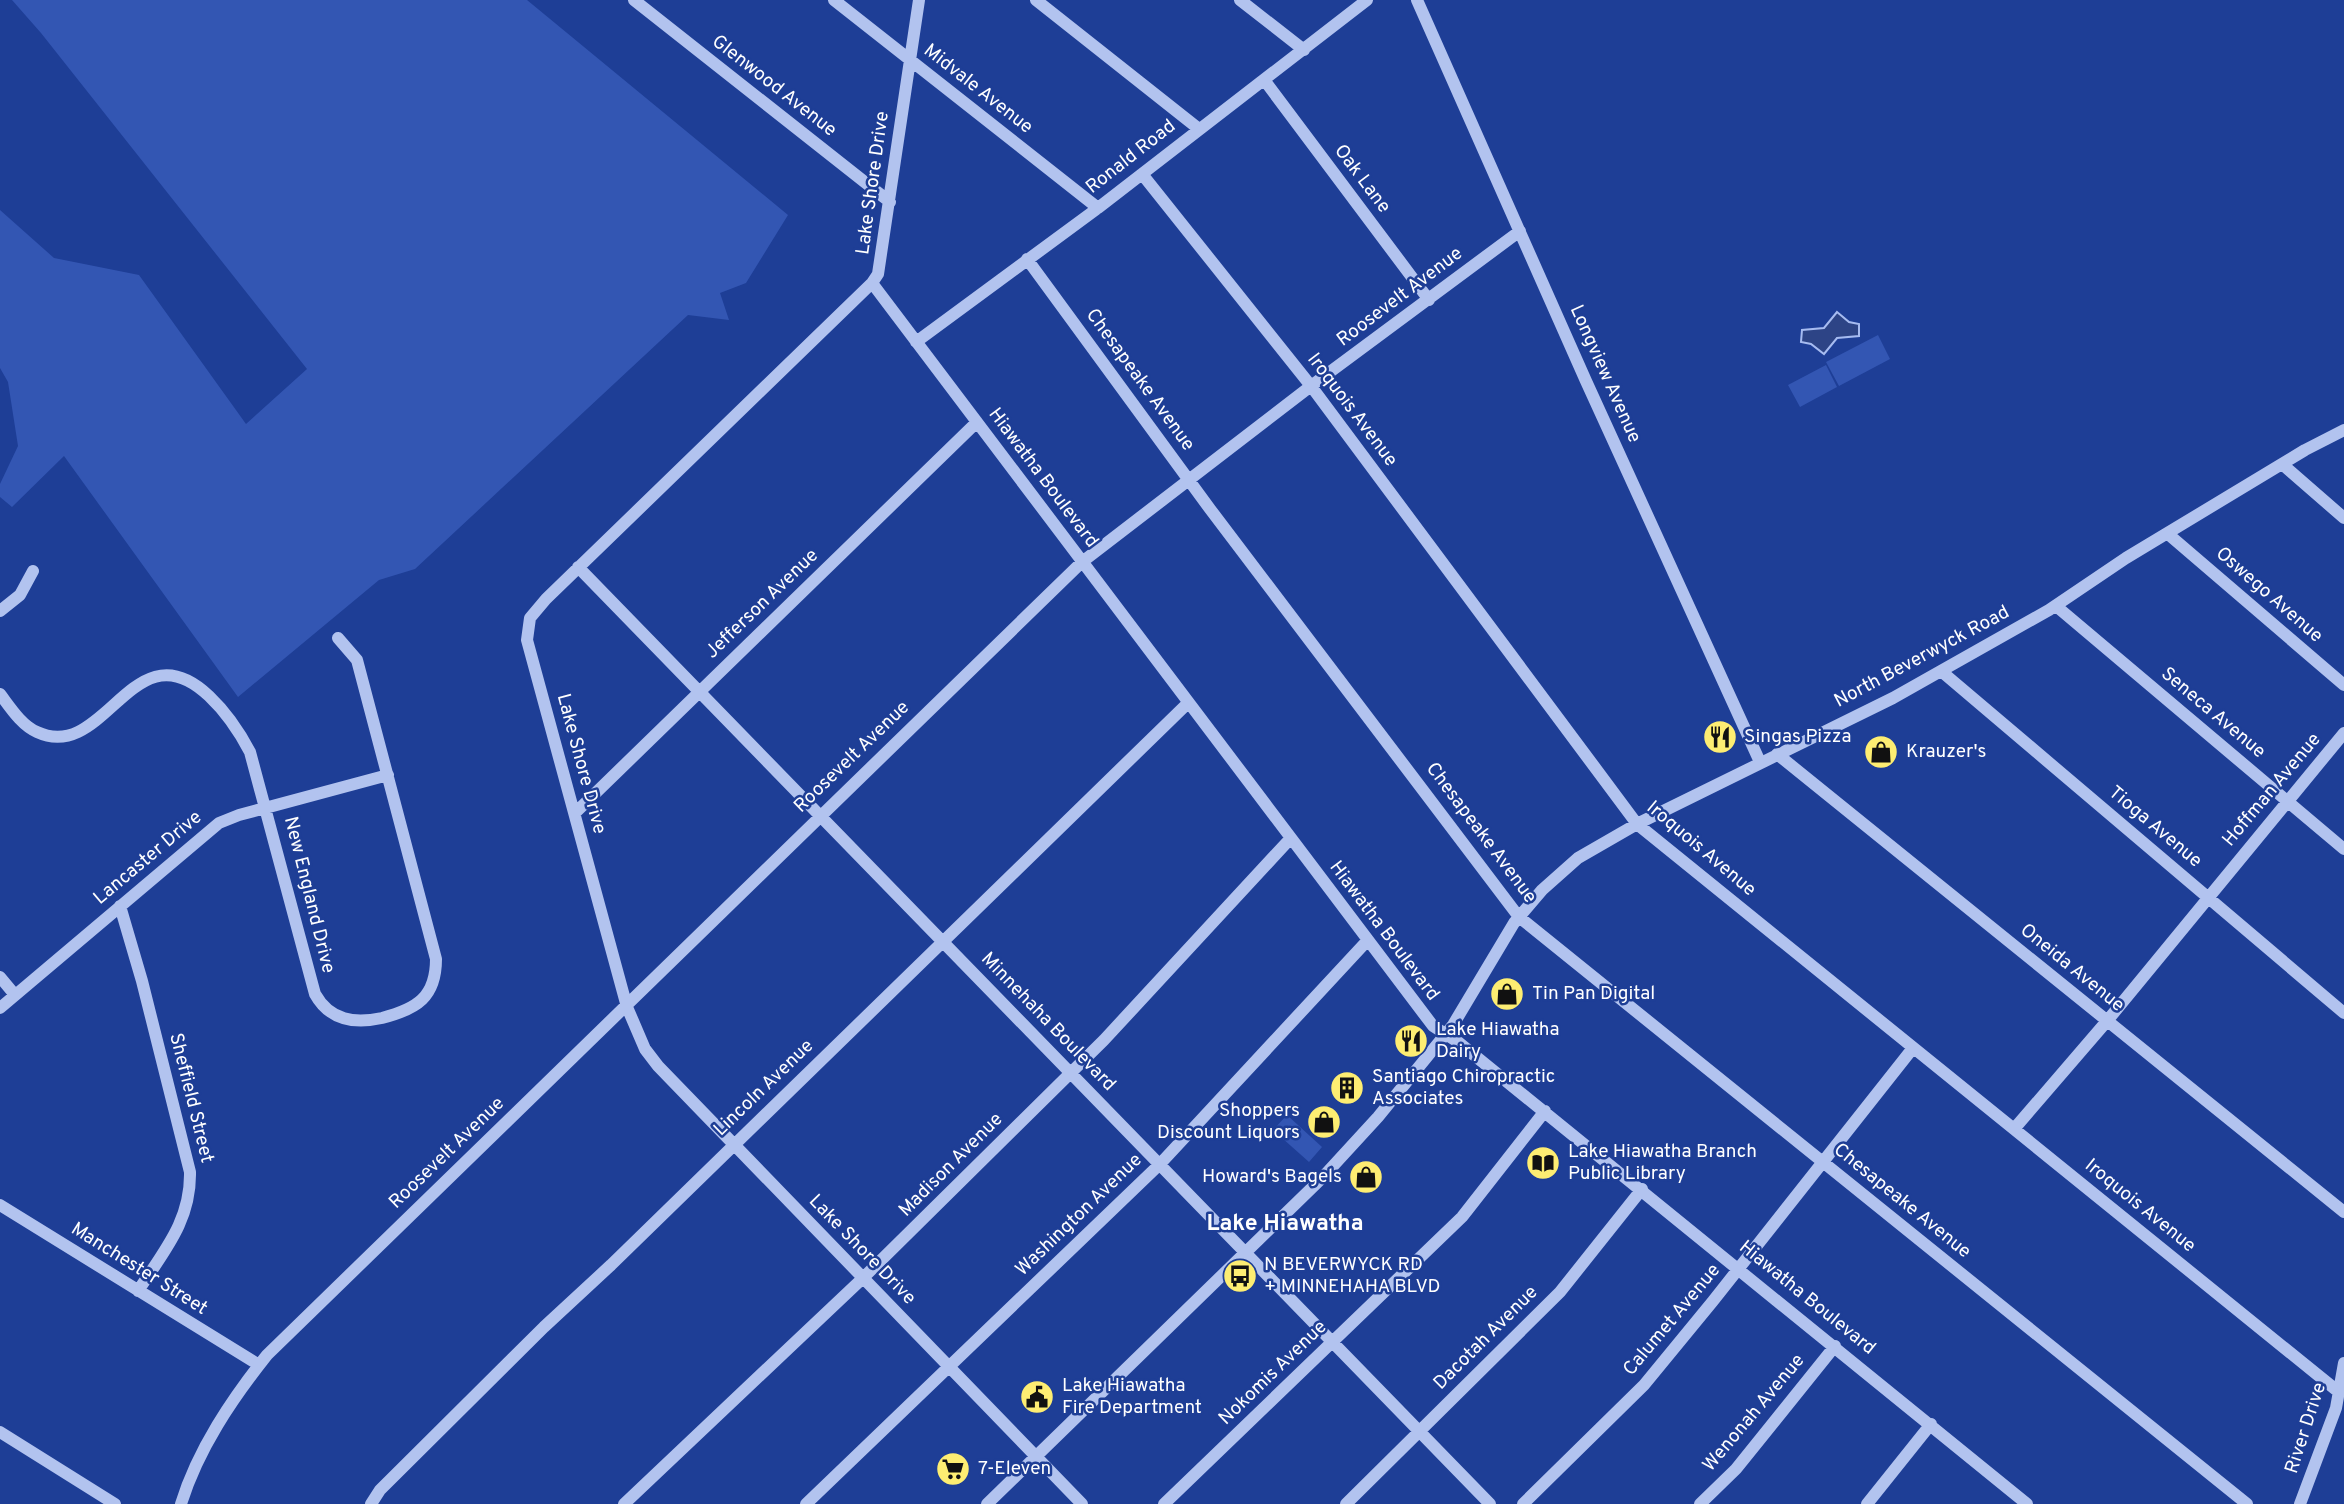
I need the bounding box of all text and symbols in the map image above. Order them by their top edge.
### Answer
street label: Glenwood Avenue [707,30,841,142]
street label: Midvale Avenue [918,39,1038,139]
street label: Lake Shore Drive [851,110,895,256]
street label: Ronald Road [1081,114,1181,200]
street label: Oak Lane [1328,140,1396,218]
street label: Roosevelt Avenue [1332,242,1468,352]
street label: Longview Avenue [1564,301,1646,447]
street label: Chesapeake Avenue [1080,304,1200,456]
street label: Iroquois Avenue [1301,348,1403,472]
street label: Hiawatha Boulevard [983,403,1103,553]
street label: Oswego Avenue [2210,542,2328,648]
street label: Jefferson Avenue [700,544,824,664]
street label: North Beverwyck Road [1830,601,2014,713]
street label: Seneca Avenue [2156,662,2270,764]
street label: Lake Shore Drive [551,691,611,837]
street label: Roosevelt Avenue [789,696,915,818]
restaurant icon: Singas Pizza [1701,718,1739,756]
place label: Singas Pizza [1744,725,1851,749]
street label: Hoffman Avenue [2217,728,2327,852]
shop icon: Krauzer's [1862,733,1900,771]
place label: Krauzer's [1906,740,1986,764]
street label: Chesapeake Avenue [1420,758,1542,908]
street label: Tioga Avenue [2103,781,2207,873]
street label: Iroquois Avenue [1641,796,1761,902]
street label: Lancaster Drive [89,806,207,910]
street label: New England Drive [278,814,340,976]
street label: Hiawatha Boulevard [1324,856,1444,1006]
street label: Oneida Avenue [2015,918,2129,1018]
street label: Minnehaha Boulevard [975,947,1121,1097]
shop icon: Tin Pan Digital [1488,975,1526,1013]
place label: Tin Pan Digital [1532,982,1655,1006]
place label: Lake Hiawatha Dairy [1436,1018,1559,1064]
restaurant icon: Lake Hiawatha Dairy [1392,1022,1430,1060]
street label: Sheffield Street [163,1031,219,1165]
street label: Lincoln Avenue [709,1034,819,1142]
place label: Santiago Chiropractic Associates [1372,1065,1555,1111]
building icon: Santiago Chiropractic Associates [1328,1069,1366,1107]
street label: Roosevelt Avenue [384,1092,510,1214]
place label: Shoppers Discount Liquors [1157,1099,1300,1145]
shop icon: Shoppers Discount Liquors [1305,1103,1343,1141]
street label: Madison Avenue [894,1108,1008,1222]
street label: Chesapeake Avenue [1828,1138,1976,1264]
place label: Lake Hiawatha Branch Public Library [1568,1140,1757,1186]
library icon: Lake Hiawatha Branch Public Library [1524,1144,1562,1182]
street label: Washington Avenue [1011,1148,1147,1282]
street label: Iroquois Avenue [2080,1154,2200,1258]
shop icon: Howard's Bagels [1347,1158,1385,1196]
place label: Howard's Bagels [1202,1165,1342,1189]
street label: Lake Shore Drive [803,1190,921,1310]
district label: Lake Hiawatha [1207,1210,1363,1239]
street label: Manchester Street [66,1217,212,1321]
street label: Hiawatha Boulevard [1734,1235,1880,1361]
place label: N BEVERWYCK RD + MINNEHAHA BLVD [1264,1253,1440,1299]
bus stop icon: N BEVERWYCK RD + MINNEHAHA BLVD [1221,1257,1259,1295]
street label: Calumet Avenue [1618,1259,1726,1381]
street label: Dacotah Avenue [1429,1281,1543,1395]
street label: Nokomis Avenue [1214,1315,1332,1431]
street label: Wenonah Avenue [1698,1349,1810,1477]
place label: Lake Hiawatha Fire Department [1062,1374,1202,1420]
public building icon: Lake Hiawatha Fire Department [1018,1378,1056,1416]
street label: River Drive [2280,1379,2332,1477]
supermarket icon: 7-Eleven [934,1450,972,1488]
place label: 7-Eleven [978,1457,1051,1481]

